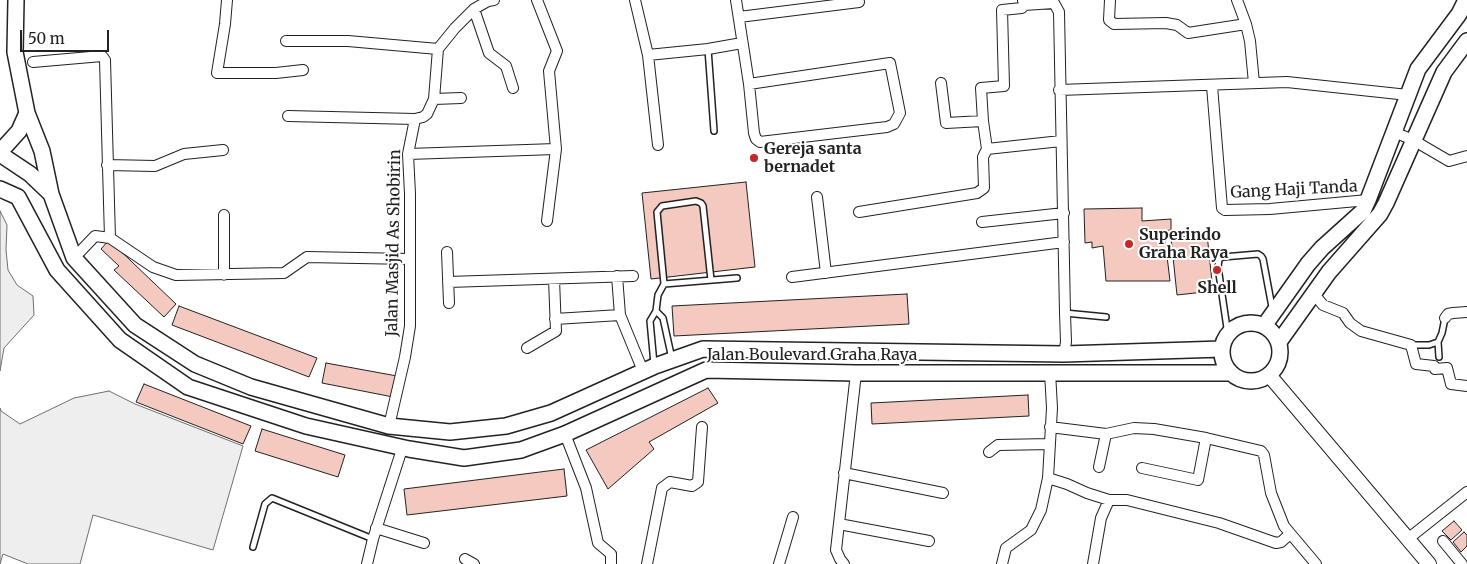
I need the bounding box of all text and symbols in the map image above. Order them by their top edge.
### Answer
scale bar [22,20,111,52]
text: 50 m [28,29,65,48]
place label: Gereja santa bernadet [764,139,862,177]
street label: Jalan Masjid As Shobirin [383,149,405,337]
marker: Gereja santa bernadet [748,152,760,164]
street label: Gang Haji Tanda [1230,177,1358,203]
place label: Superindo Graha Raya [1139,225,1229,263]
marker: Superindo Graha Raya [1123,238,1135,250]
marker: Shell [1211,264,1223,276]
place label: Shell [1197,278,1237,298]
street label: Jalan Boulevard Graha Raya [707,345,917,365]

